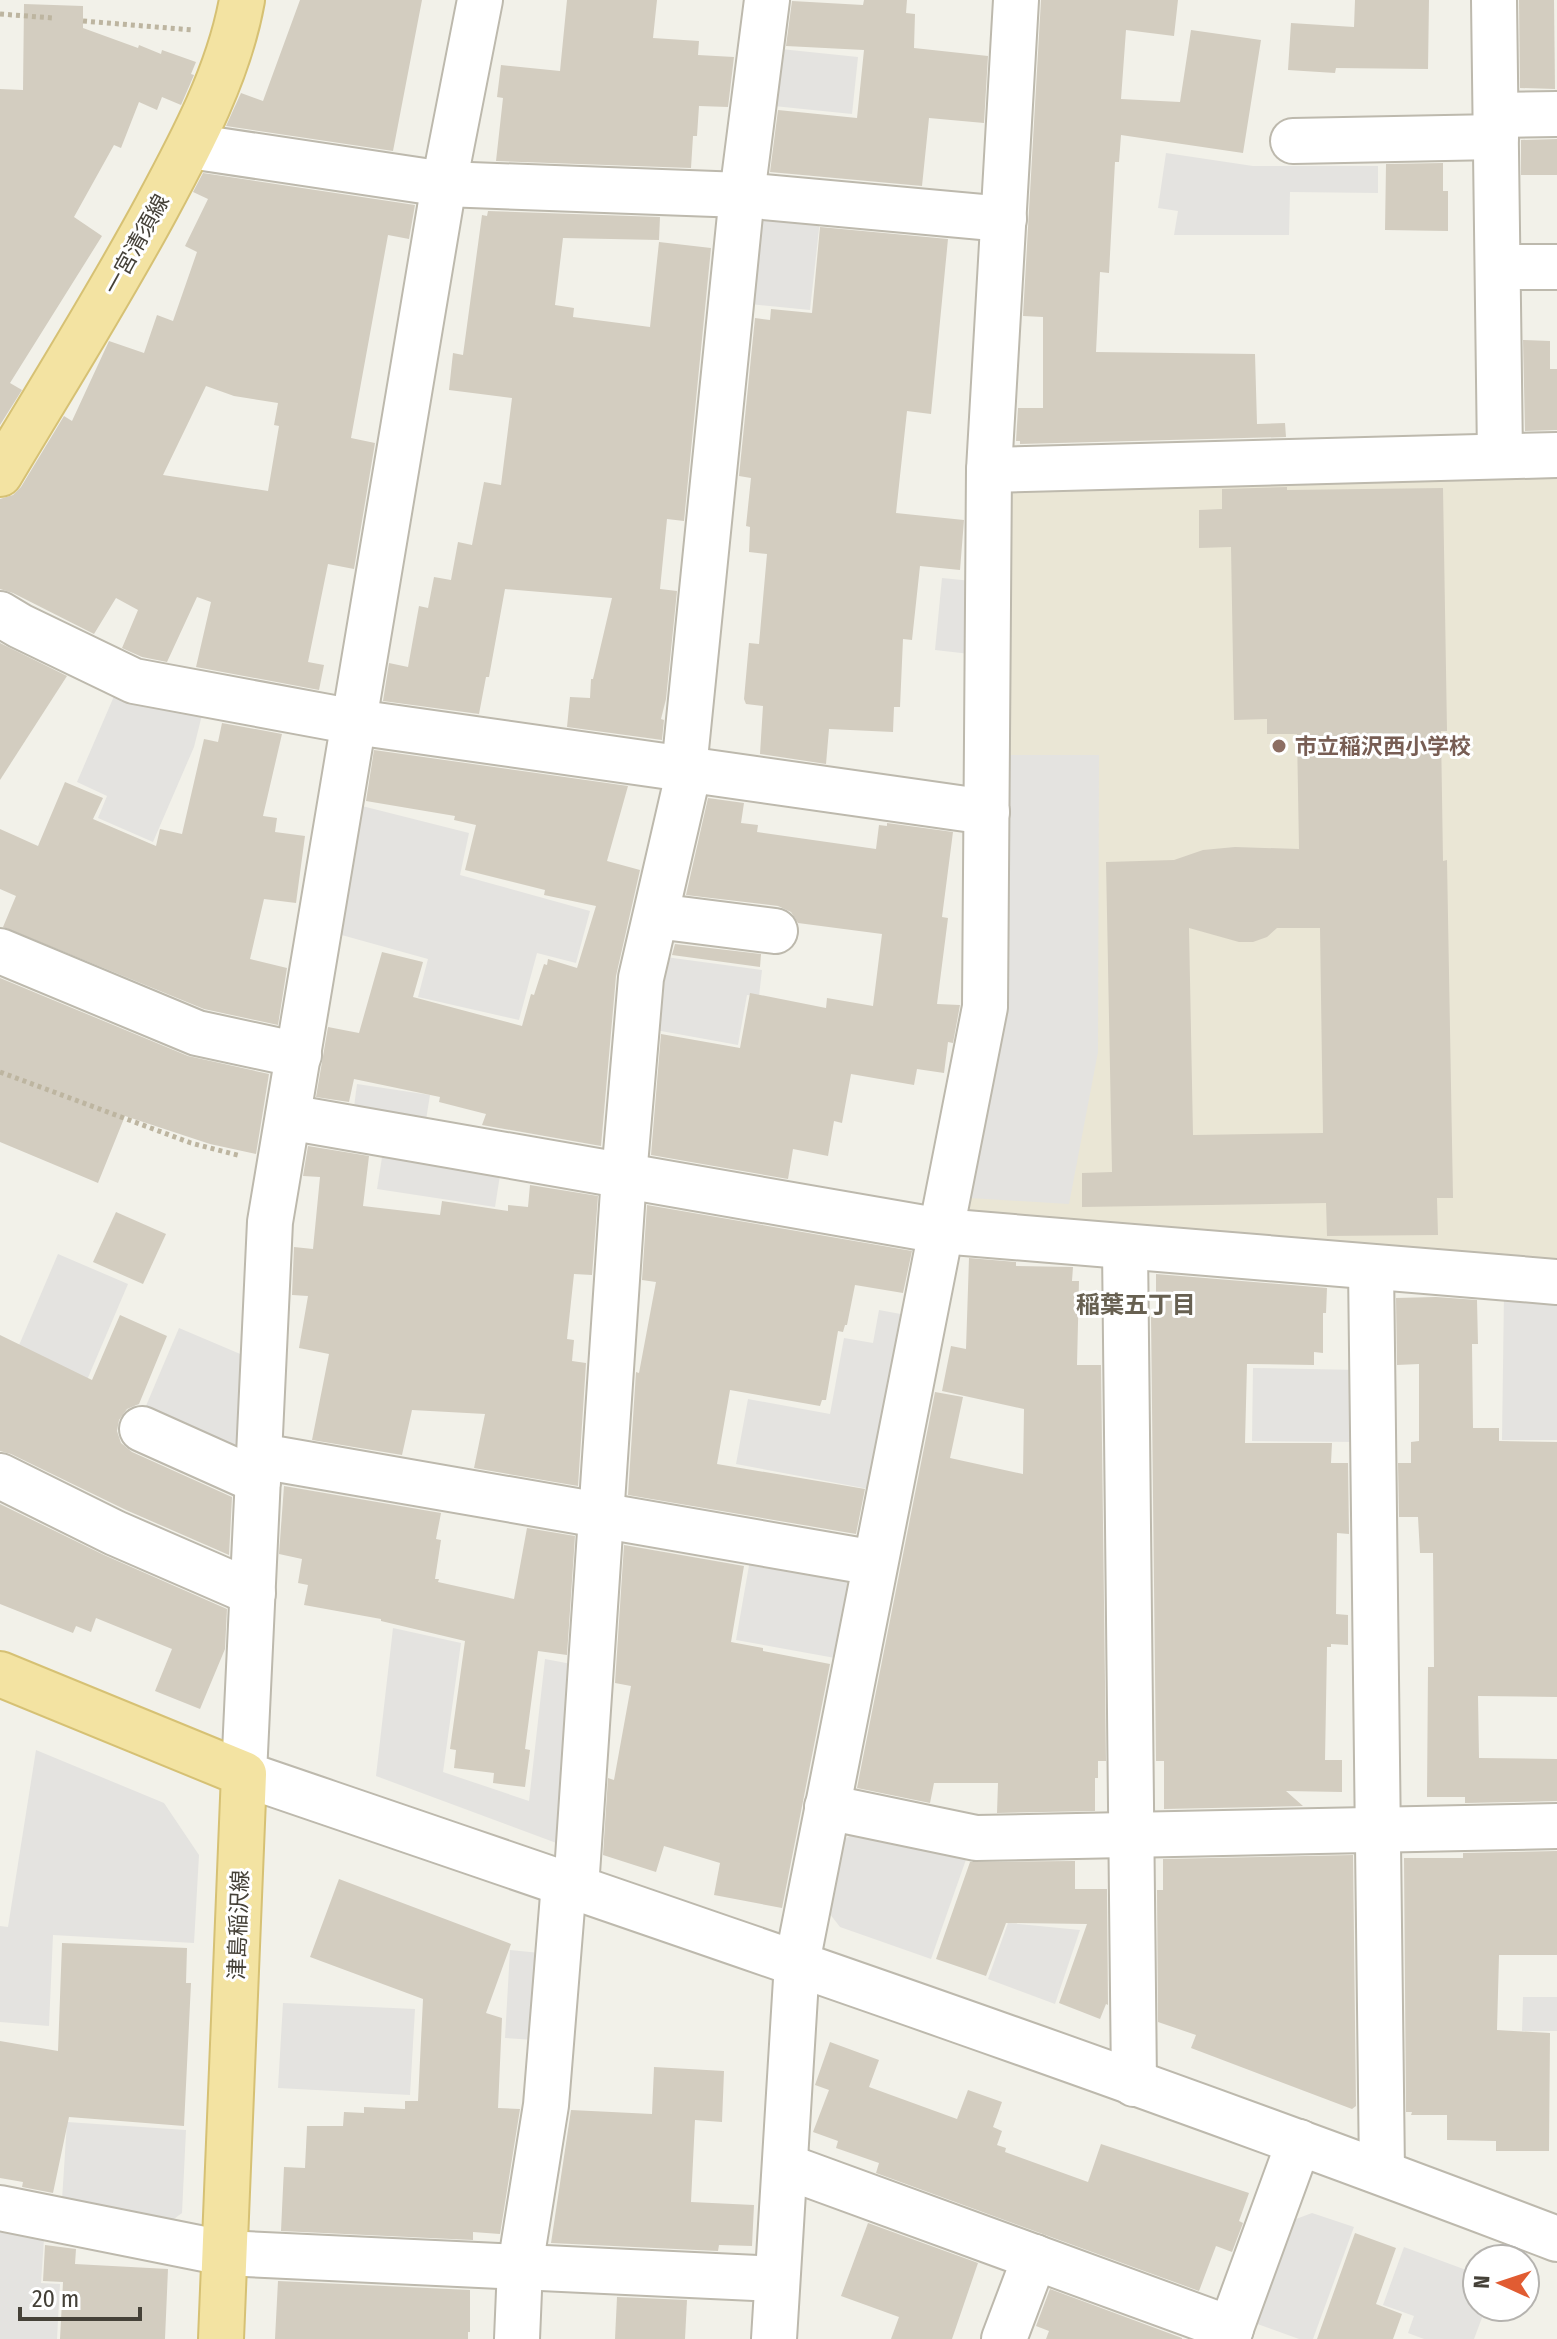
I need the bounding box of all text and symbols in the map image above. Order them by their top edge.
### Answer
street label: 一宮清須線 [98,190,175,299]
place label: 市立稲沢西小学校 [1295,733,1471,760]
marker: 市立稲沢西小学校 [1270,737,1288,755]
district label: 稲葉五丁目 [1076,1291,1196,1319]
street label: 津島稲沢線 [223,1870,254,1980]
north arrow [1461,2243,1541,2323]
scale bar [20,2271,140,2321]
text: N [1468,2275,1495,2289]
text: 20 m [32,2285,79,2313]

